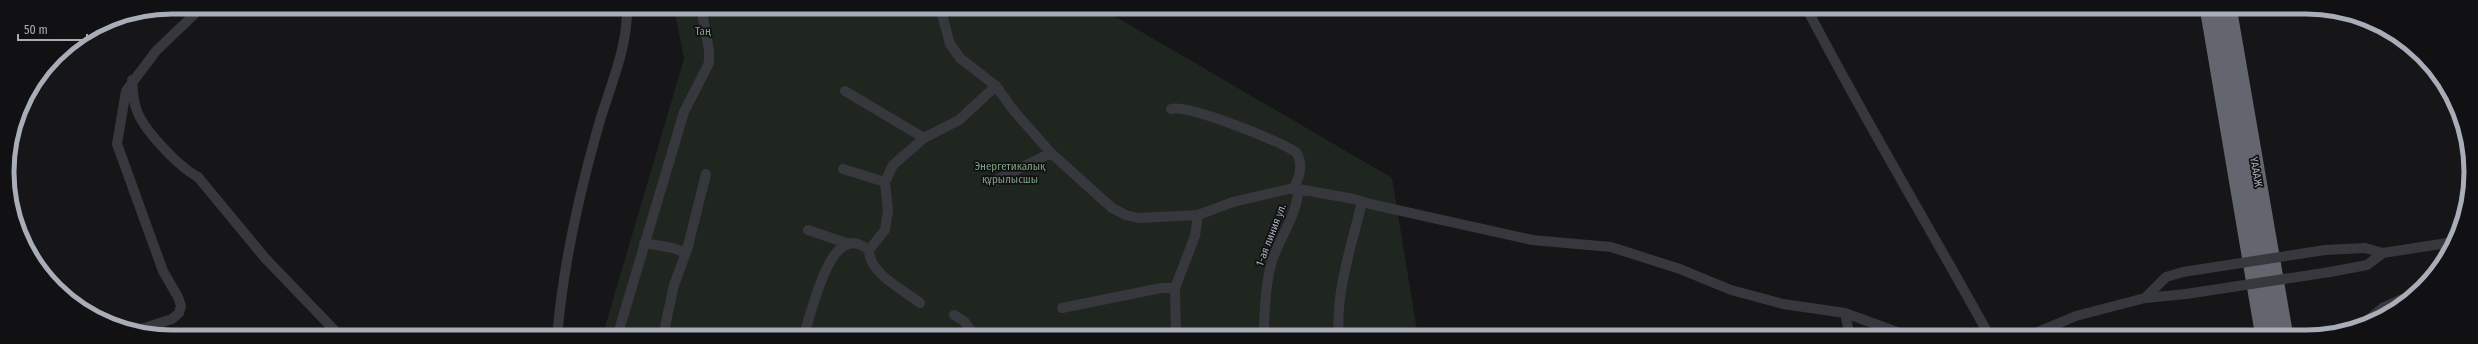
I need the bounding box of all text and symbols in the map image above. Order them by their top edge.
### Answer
scale bar [18,16,87,42]
text: 50 m [24,23,48,37]
park label: Таң [695,25,711,38]
street label: ҮАААЖ [2247,156,2265,189]
park label: Энергетикалық құрылысшы [975,160,1046,186]
street label: 1-ая линия ул. [1253,202,1289,268]

